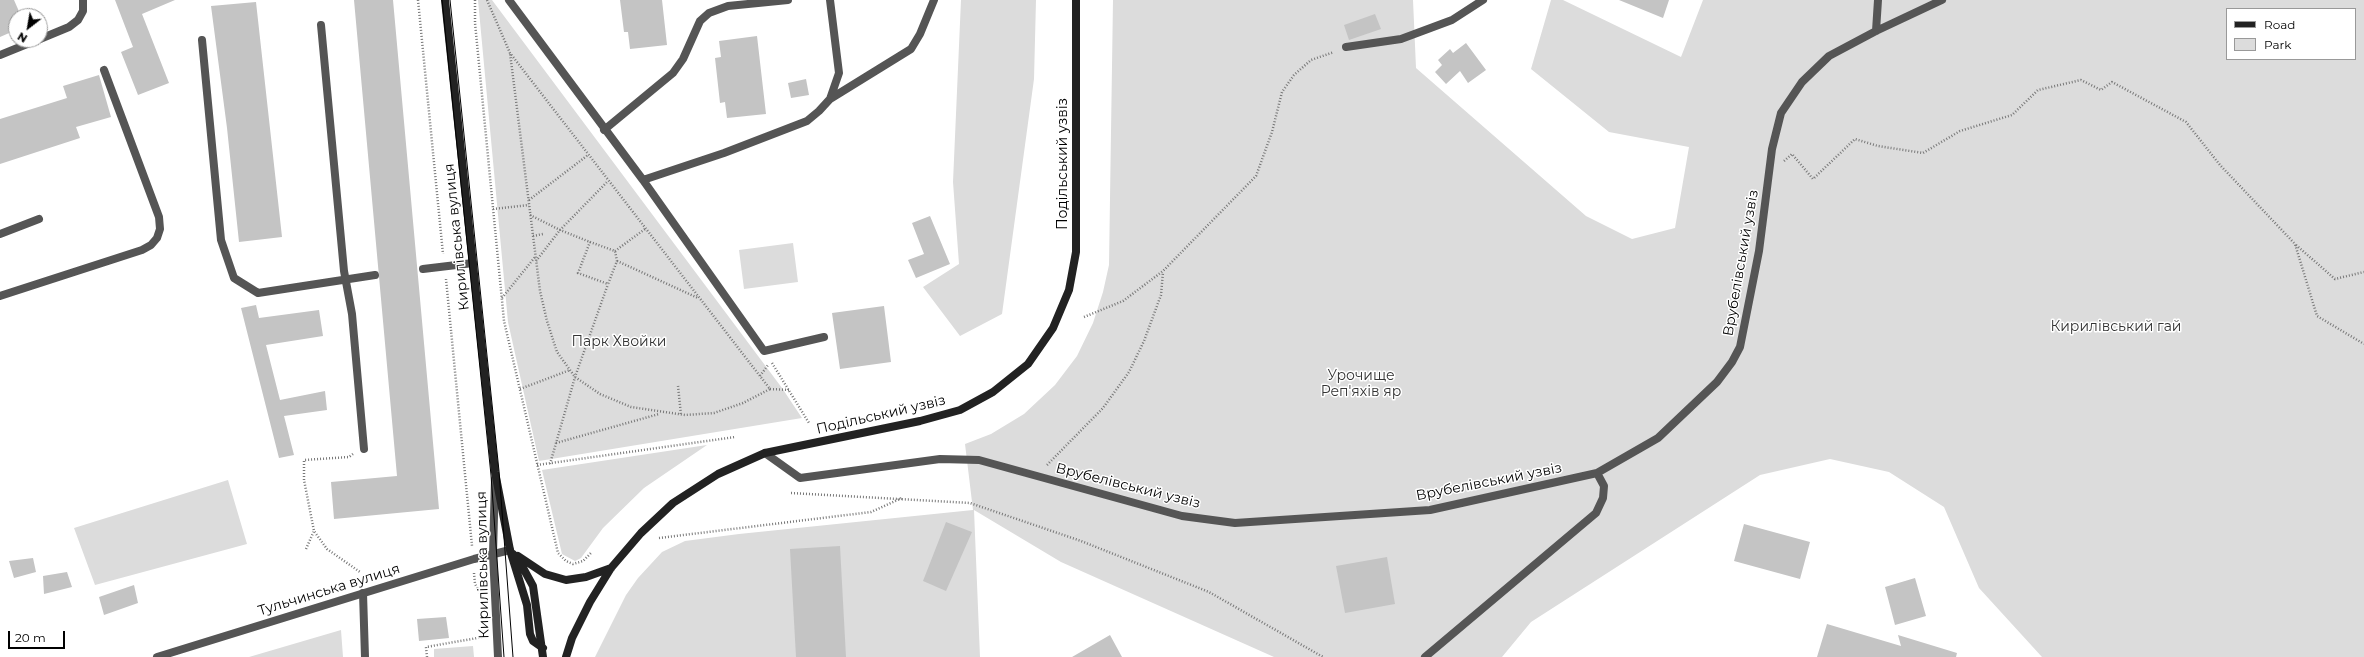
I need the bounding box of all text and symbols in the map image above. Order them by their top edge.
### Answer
north arrow [8,8,48,48]
legend [2226,8,2356,60]
text: Road [2264,17,2295,32]
text: N [15,29,30,46]
text: Park [2264,37,2291,52]
street label: Подільський узвіз [1055,98,1071,230]
street label: Кирилівська вулиця [441,163,473,311]
street label: Врубелівський узвіз [1720,188,1762,338]
park label: Кирилівський гай [2050,319,2182,335]
park label: Парк Хвойки [572,334,666,350]
park label: Урочище Реп'яхів яр [1321,368,1401,400]
street label: Подільський узвіз [815,392,947,438]
street label: Врубелівський узвіз [1054,460,1202,512]
street label: Врубелівський узвіз [1415,460,1563,504]
street label: Кирилівська вулиця [473,491,493,639]
street label: Тульчинська вулиця [256,560,402,620]
scale bar [10,623,67,649]
text: 20 m [15,630,46,645]

